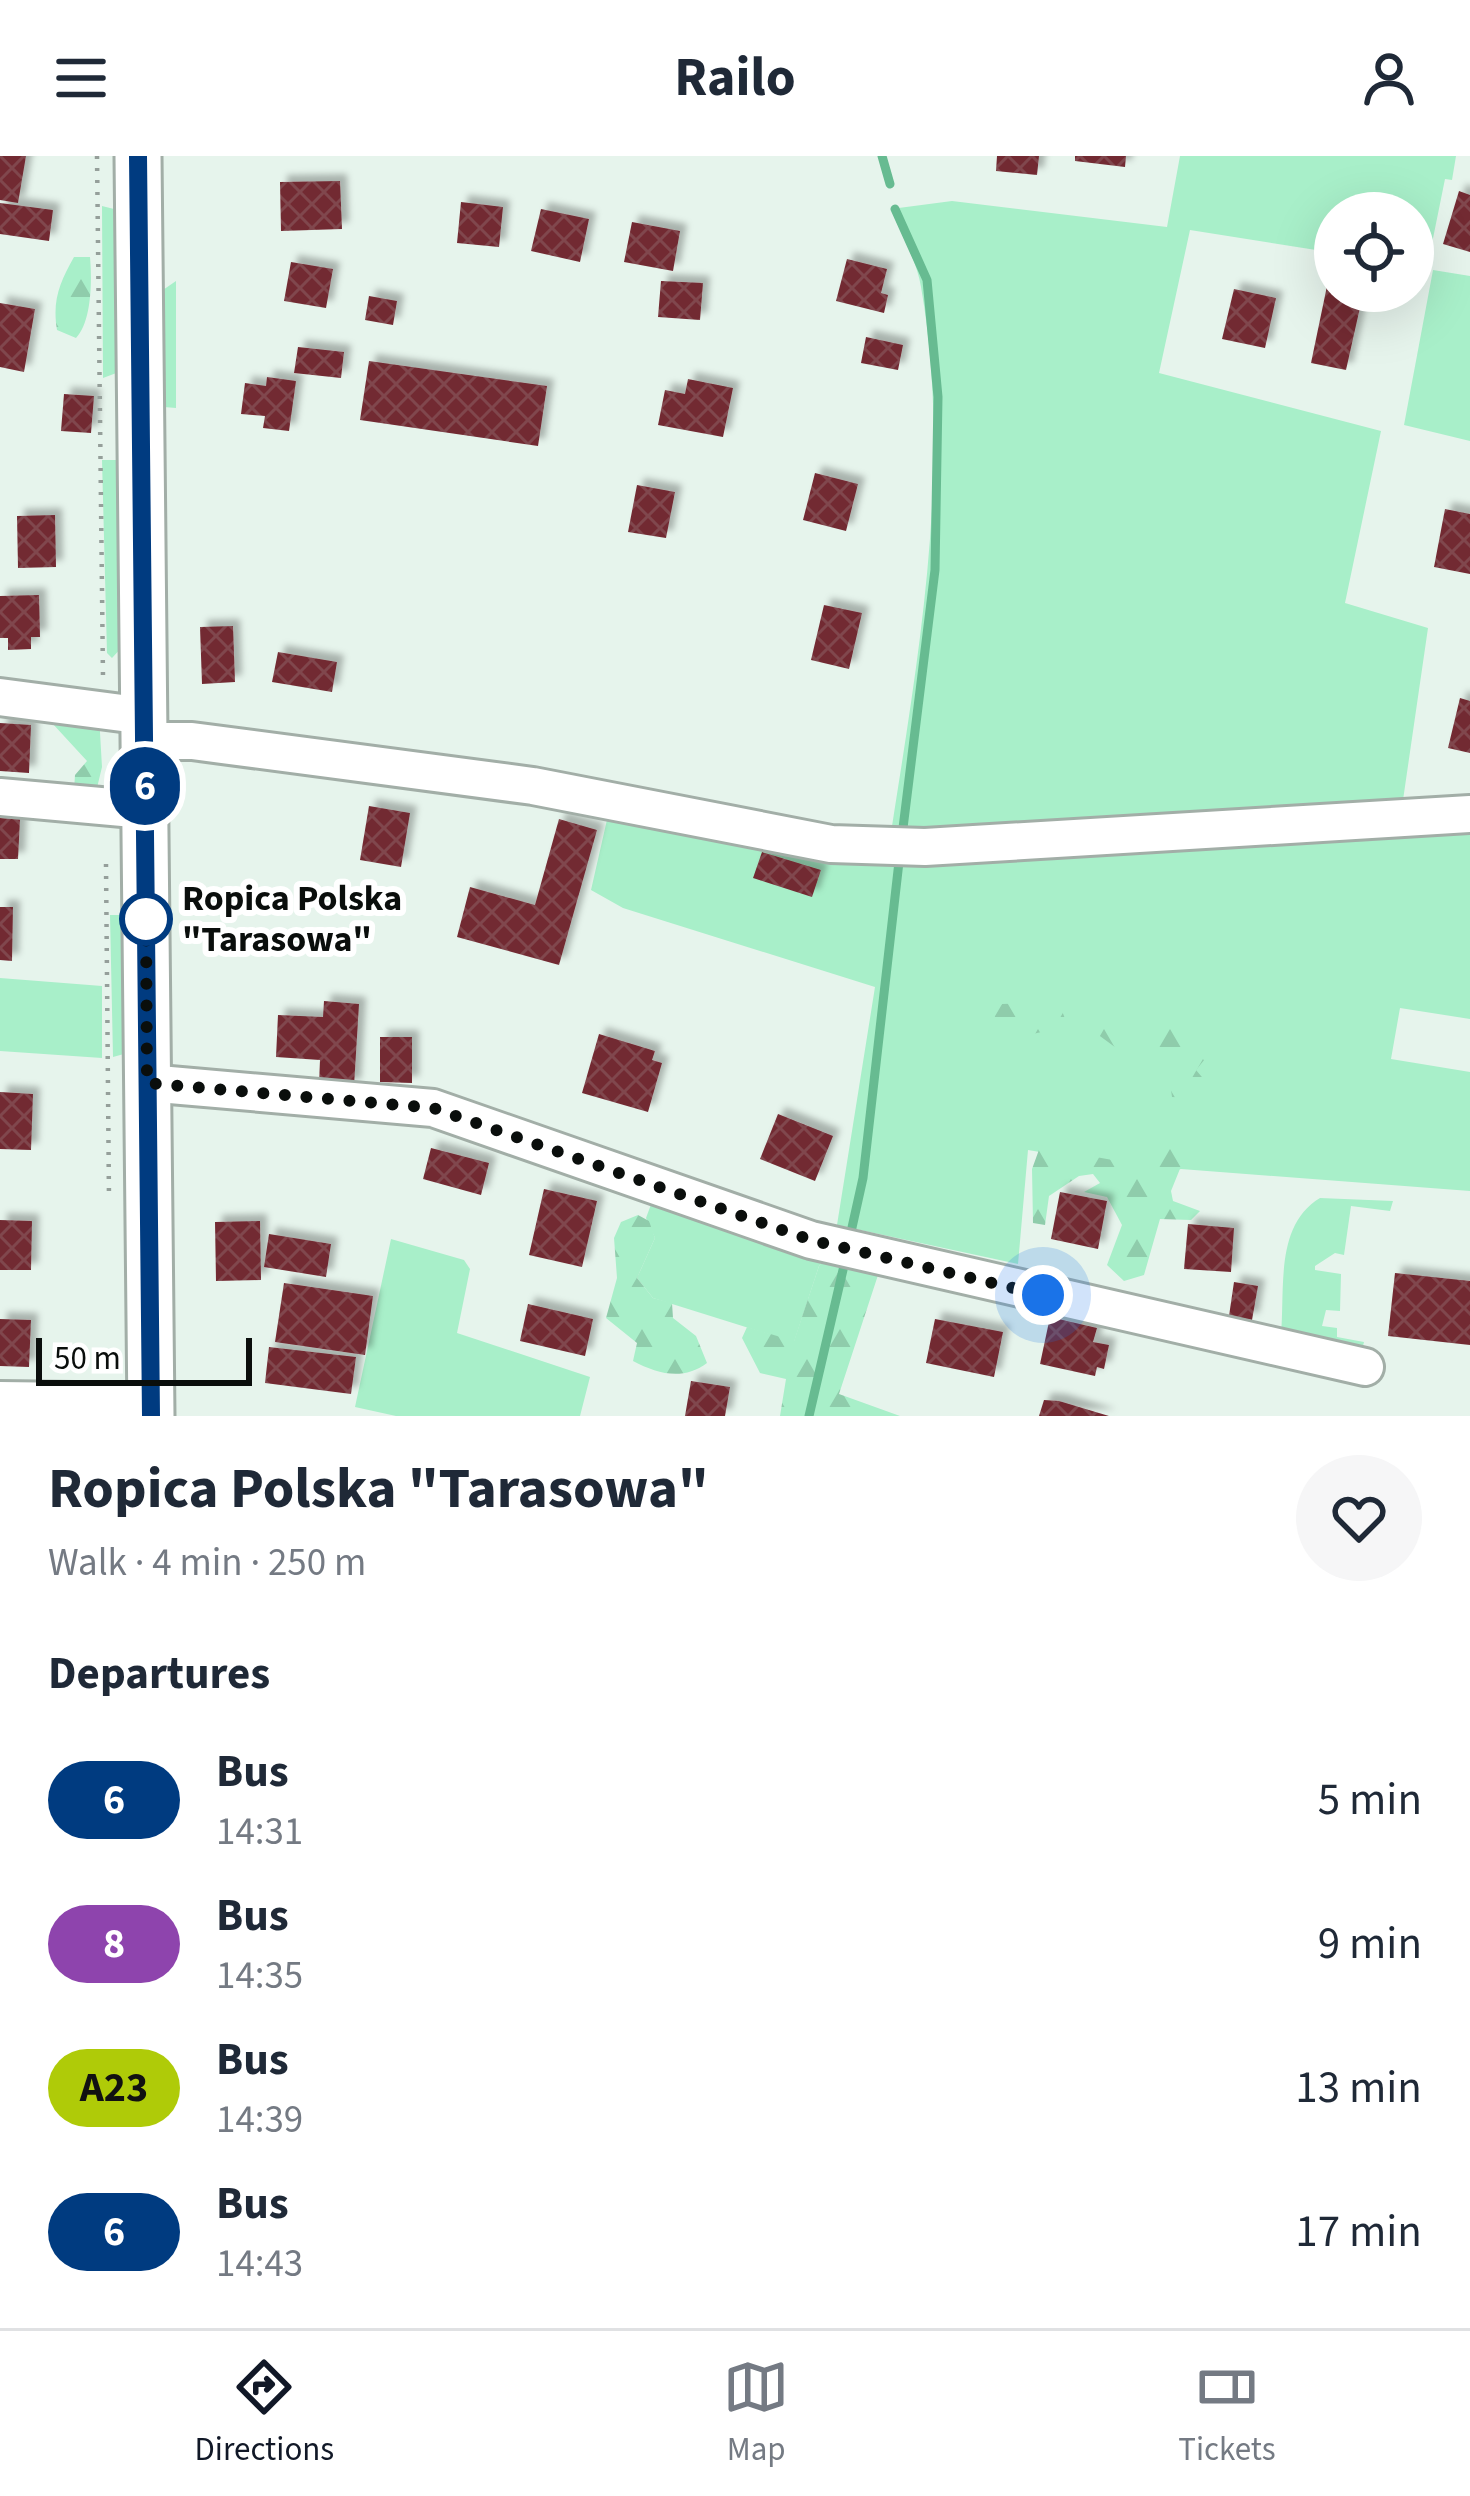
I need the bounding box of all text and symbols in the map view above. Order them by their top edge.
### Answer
text: Railo [674,40,796,117]
icon: menu [48,45,114,111]
icon: person [1356,45,1422,111]
map controls [1314,192,1434,312]
button: locate [1314,192,1434,312]
line badge: 6 [106,747,184,825]
text: 6 [134,756,156,816]
place label: Ropica Polska "Tarasowa" [182,873,402,965]
marker: Ropica Polska "Tarasowa" [121,894,171,944]
your location [1013,1265,1073,1325]
scale bar [36,1332,252,1385]
text: 50 m [54,1335,121,1382]
text: Ropica Polska "Tarasowa" [48,1449,709,1530]
button: heart [1296,1455,1422,1581]
text: Walk · 4 min · 250 m [48,1535,366,1591]
text: Departures [48,1642,270,1706]
text: Bus [216,1740,289,1804]
text: 5 min [1318,1768,1422,1832]
text: 6 [103,1770,125,1830]
text: 14:31 [216,1804,303,1860]
text: Bus [216,1884,289,1948]
text: 9 min [1318,1912,1422,1976]
text: 8 [103,1914,125,1974]
text: 14:35 [216,1948,303,2004]
text: Bus [216,2028,289,2092]
text: 13 min [1295,2056,1422,2120]
text: A23 [80,2058,148,2118]
text: 14:39 [216,2092,303,2148]
text: Bus [216,2172,289,2236]
text: 17 min [1295,2200,1422,2264]
text: 6 [103,2202,125,2262]
text: 14:43 [216,2236,303,2292]
tab: Directions [195,2354,334,2473]
tab: Map [723,2354,789,2473]
tab: Tickets [1178,2354,1275,2473]

